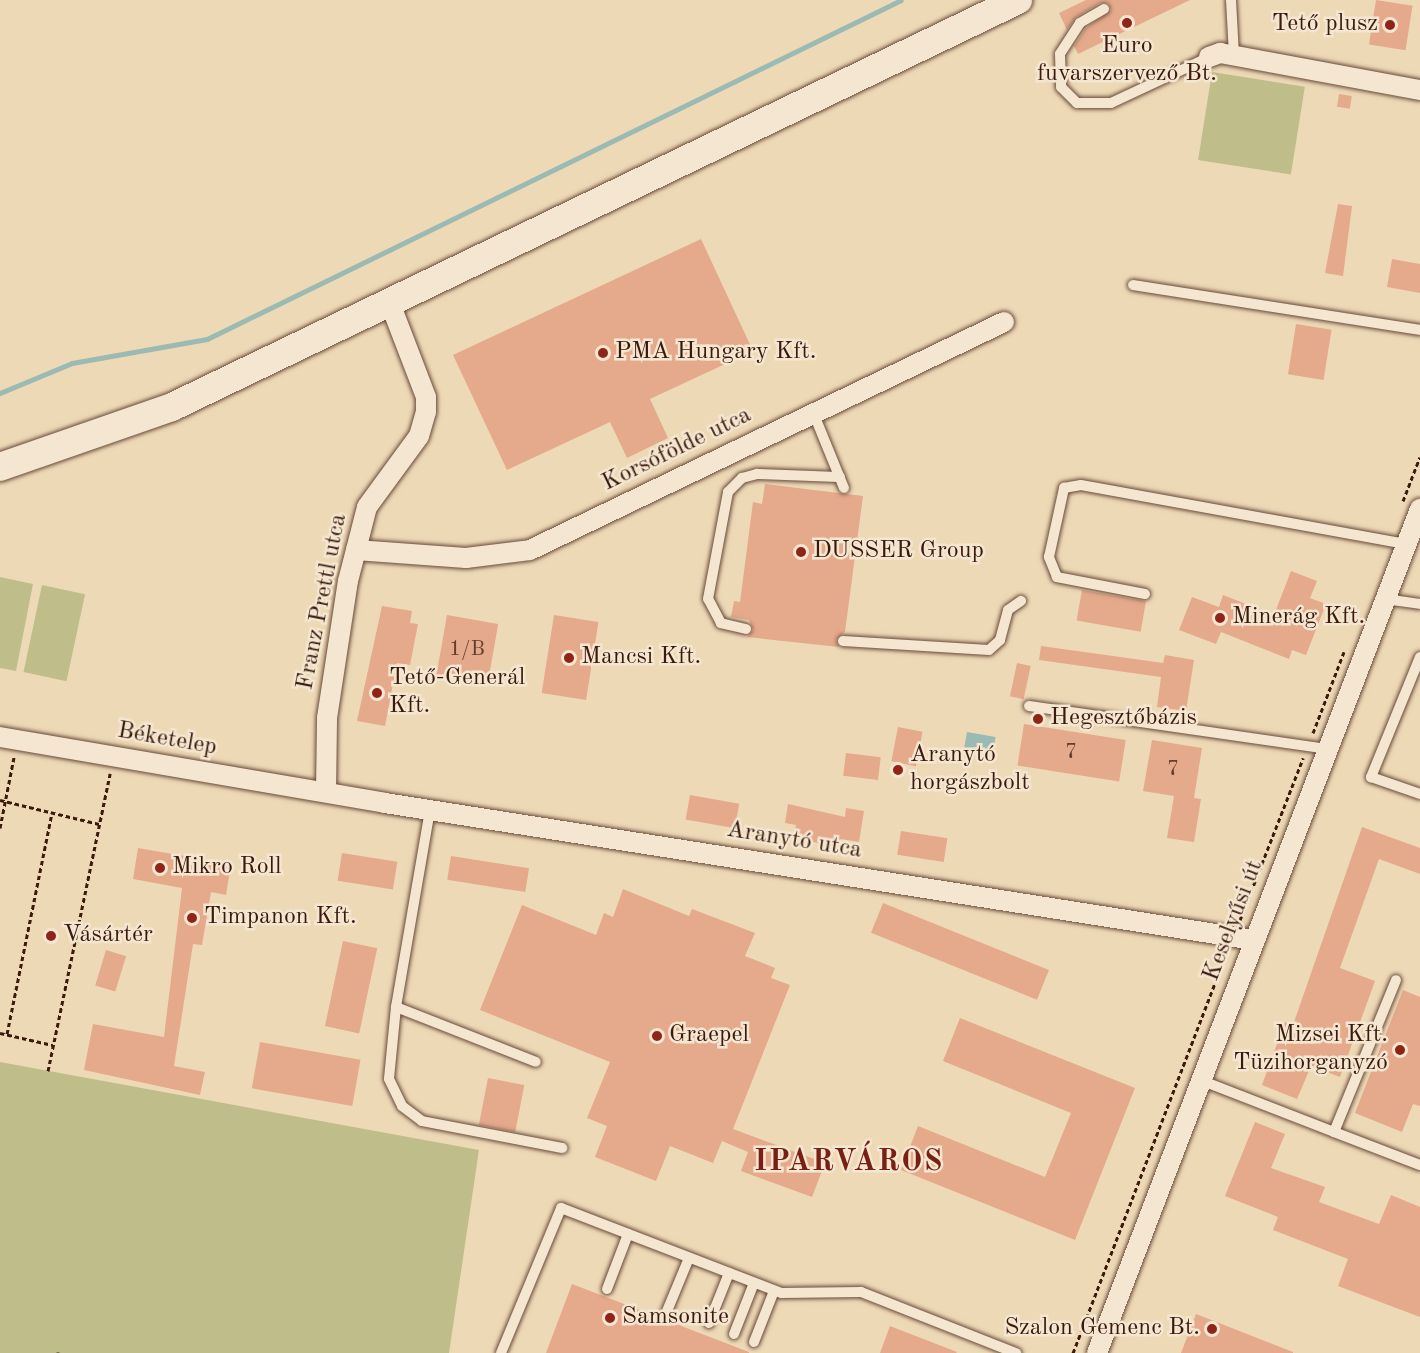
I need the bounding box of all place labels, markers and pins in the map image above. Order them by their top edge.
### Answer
place label: Tető plusz [1272,11,1378,39]
marker: Euro fuvarszervező Bt. [1120,16,1134,30]
marker: Tető plusz [1383,18,1397,32]
place label: Euro fuvarszervező Bt. [1037,33,1217,89]
place label: PMA Hungary Kft. [615,339,816,367]
marker: PMA Hungary Kft. [596,346,610,360]
place label: DUSSER Group [813,538,984,566]
marker: DUSSER Group [794,545,808,559]
place label: Minerág Kft. [1232,604,1365,632]
marker: Minerág Kft. [1213,611,1227,625]
place label: Mancsi Kft. [581,644,701,672]
marker: Mancsi Kft. [562,651,576,665]
place label: Tető-Generál Kft. [389,665,525,721]
marker: Tető-Generál Kft. [370,686,384,700]
place label: Hegesztőbázis [1050,705,1197,733]
marker: Hegesztőbázis [1031,712,1045,726]
place label: Aranytó horgászbolt [910,742,1030,798]
marker: Aranytó horgászbolt [891,763,905,777]
place label: Mikro Roll [172,854,282,882]
marker: Mikro Roll [153,861,167,875]
place label: Timpanon Kft. [204,904,357,932]
marker: Timpanon Kft. [185,911,199,925]
place label: Vásártér [63,922,153,950]
marker: Vásártér [44,929,58,943]
place label: Graepel [669,1022,749,1050]
place label: Mizsei Kft. Tüzihorganyzó [1233,1022,1388,1078]
marker: Graepel [650,1029,664,1043]
marker: Mizsei Kft. Tüzihorganyzó [1393,1043,1407,1057]
place label: Samsonite [622,1304,729,1332]
marker: Samsonite [603,1311,617,1325]
place label: Szalon Gemenc Bt. [1004,1315,1200,1343]
marker: Szalon Gemenc Bt. [1205,1322,1219,1336]

